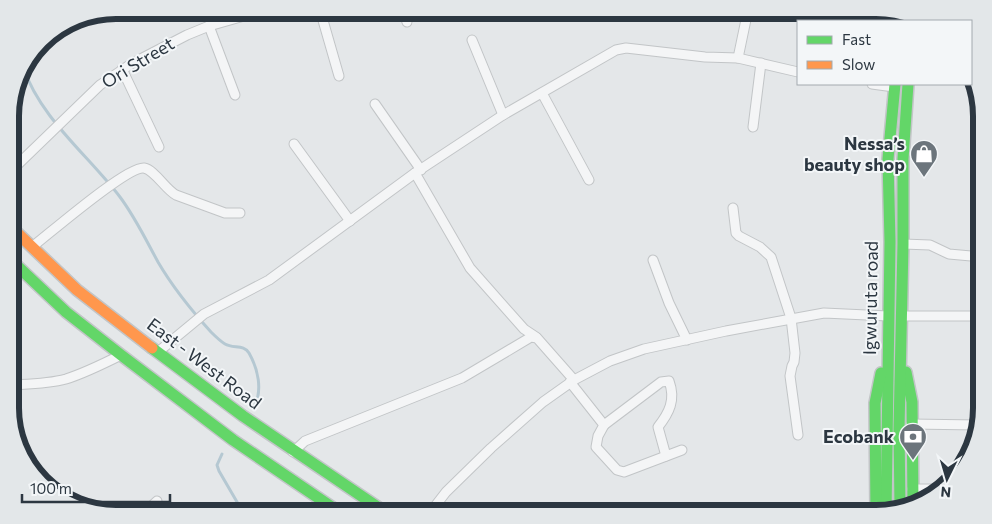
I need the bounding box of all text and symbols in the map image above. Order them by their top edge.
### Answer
legend [797,20,972,85]
text: Fast [842,30,871,48]
street label: Ori Street [97,32,178,92]
text: Slow [842,55,875,73]
place label: Nessa’s beauty shop [804,132,905,175]
shop icon: Nessa’s beauty shop [909,139,939,178]
street label: Igwuruta road [858,241,882,355]
street label: East - West Road [143,313,266,413]
bank icon: Ecobank [898,422,928,461]
place label: Ecobank [823,425,895,447]
north arrow [922,454,972,504]
scale bar [22,472,170,504]
text: 100 m [30,479,72,497]
text: N [940,484,952,501]

